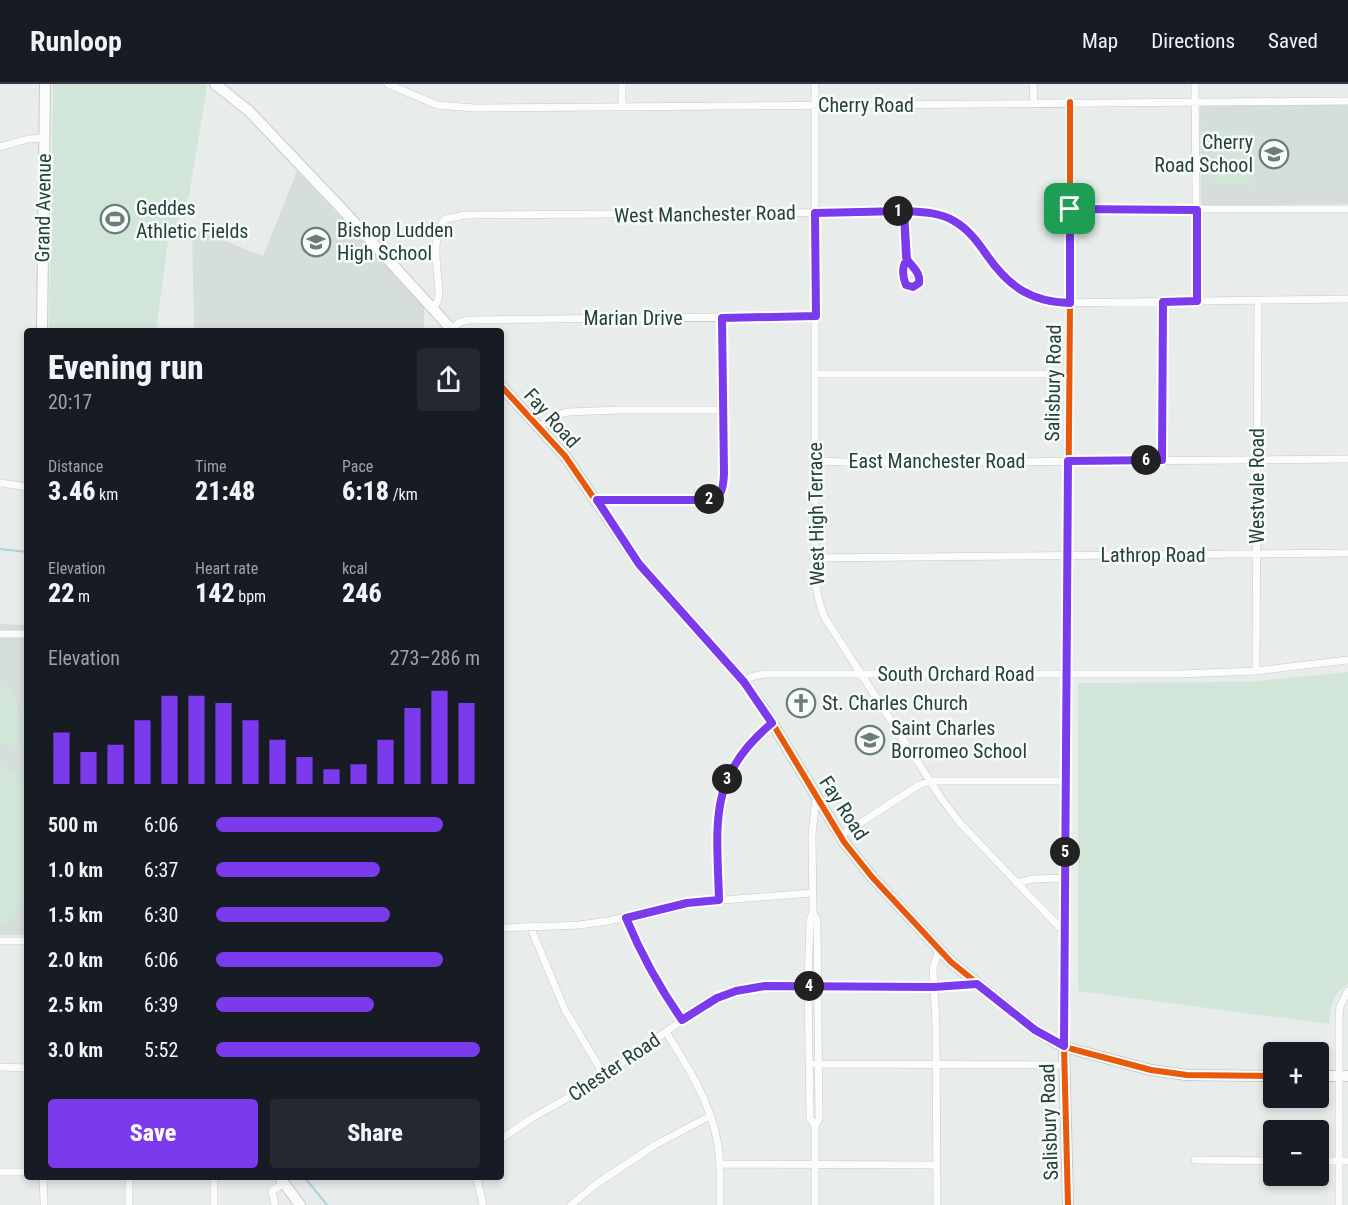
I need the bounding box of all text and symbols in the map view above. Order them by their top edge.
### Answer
text: Runloop [30,25,122,58]
text: Map [1082,29,1118,53]
text: Directions [1151,29,1235,53]
text: Saved [1268,29,1318,53]
street label: Cherry Road [818,93,914,117]
place label: Cherry Road School [1154,130,1253,177]
school or university icon: Cherry Road School [1258,138,1290,170]
street label: Grand Avenue [30,153,56,263]
pin [1044,183,1095,234]
icon: arrive [1053,192,1086,225]
place label: Geddes Athletic Fields [136,196,248,243]
pin: 1 [883,196,913,226]
street label: West Manchester Road [614,200,796,228]
text: 1 [894,201,902,220]
sports icon: Geddes Athletic Fields [99,203,131,235]
place label: Bishop Ludden High School [337,218,453,265]
school or university icon: Bishop Ludden High School [300,226,332,258]
street label: Marian Drive [583,306,683,330]
street label: Salisbury Road [1040,324,1066,442]
text: Evening run [48,348,204,387]
button: share [417,348,480,411]
street label: Fay Road [519,383,585,453]
text: 20:17 [48,390,92,414]
street label: Westvale Road [1245,428,1269,544]
street label: West High Terrace [803,442,829,586]
pin: 6 [1131,445,1161,475]
street label: East Manchester Road [848,449,1026,473]
text: 6 [1142,450,1150,469]
text: Distance [48,457,103,476]
text: Time [195,457,227,476]
text: Pace [342,457,373,476]
text: 3.46 [48,476,95,506]
text: 21:48 [195,476,255,506]
text: 6:18 [342,476,389,506]
pin: 2 [694,484,724,514]
text: km [95,485,118,504]
text: /km [389,485,418,504]
text: 2 [705,489,713,508]
street label: Lathrop Road [1100,543,1206,567]
text: Elevation [48,559,106,578]
text: Heart rate [195,559,258,578]
text: kcal [342,559,368,578]
text: 22 [48,578,74,608]
text: 142 [195,578,235,608]
text: 246 [342,578,382,608]
text: m [74,587,90,606]
text: bpm [235,587,266,606]
text: Elevation [48,646,120,670]
text: 273–286 m [390,646,480,670]
street label: South Orchard Road [877,662,1035,686]
church icon: St. Charles Church [785,687,817,719]
place label: St. Charles Church [822,691,968,715]
place label: Saint Charles Borromeo School [891,716,1027,763]
school or university icon: Saint Charles Borromeo School [854,724,886,756]
pin: 3 [712,764,742,794]
text: 3 [723,769,731,788]
street label: Fay Road [814,771,874,845]
text: 500 m [48,813,98,837]
text: 6:06 [144,813,178,837]
pin: 5 [1050,837,1080,867]
text: 5 [1061,842,1069,861]
text: 1.0 km [48,858,103,882]
text: 6:37 [144,858,178,882]
text: 1.5 km [48,903,103,927]
text: 6:30 [144,903,178,927]
text: 2.0 km [48,948,103,972]
text: 6:06 [144,948,178,972]
pin: 4 [794,971,824,1001]
text: 4 [805,976,813,995]
text: 2.5 km [48,993,103,1017]
text: 6:39 [144,993,178,1017]
street label: Chester Road [564,1028,664,1106]
text: 3.0 km [48,1038,103,1062]
text: 5:52 [144,1038,178,1062]
map controls [1263,1042,1329,1186]
button: + [1263,1042,1329,1108]
street label: Salisbury Road [1035,1063,1063,1181]
button: Save [48,1099,258,1168]
button: Share [270,1099,480,1168]
button: − [1263,1120,1329,1186]

